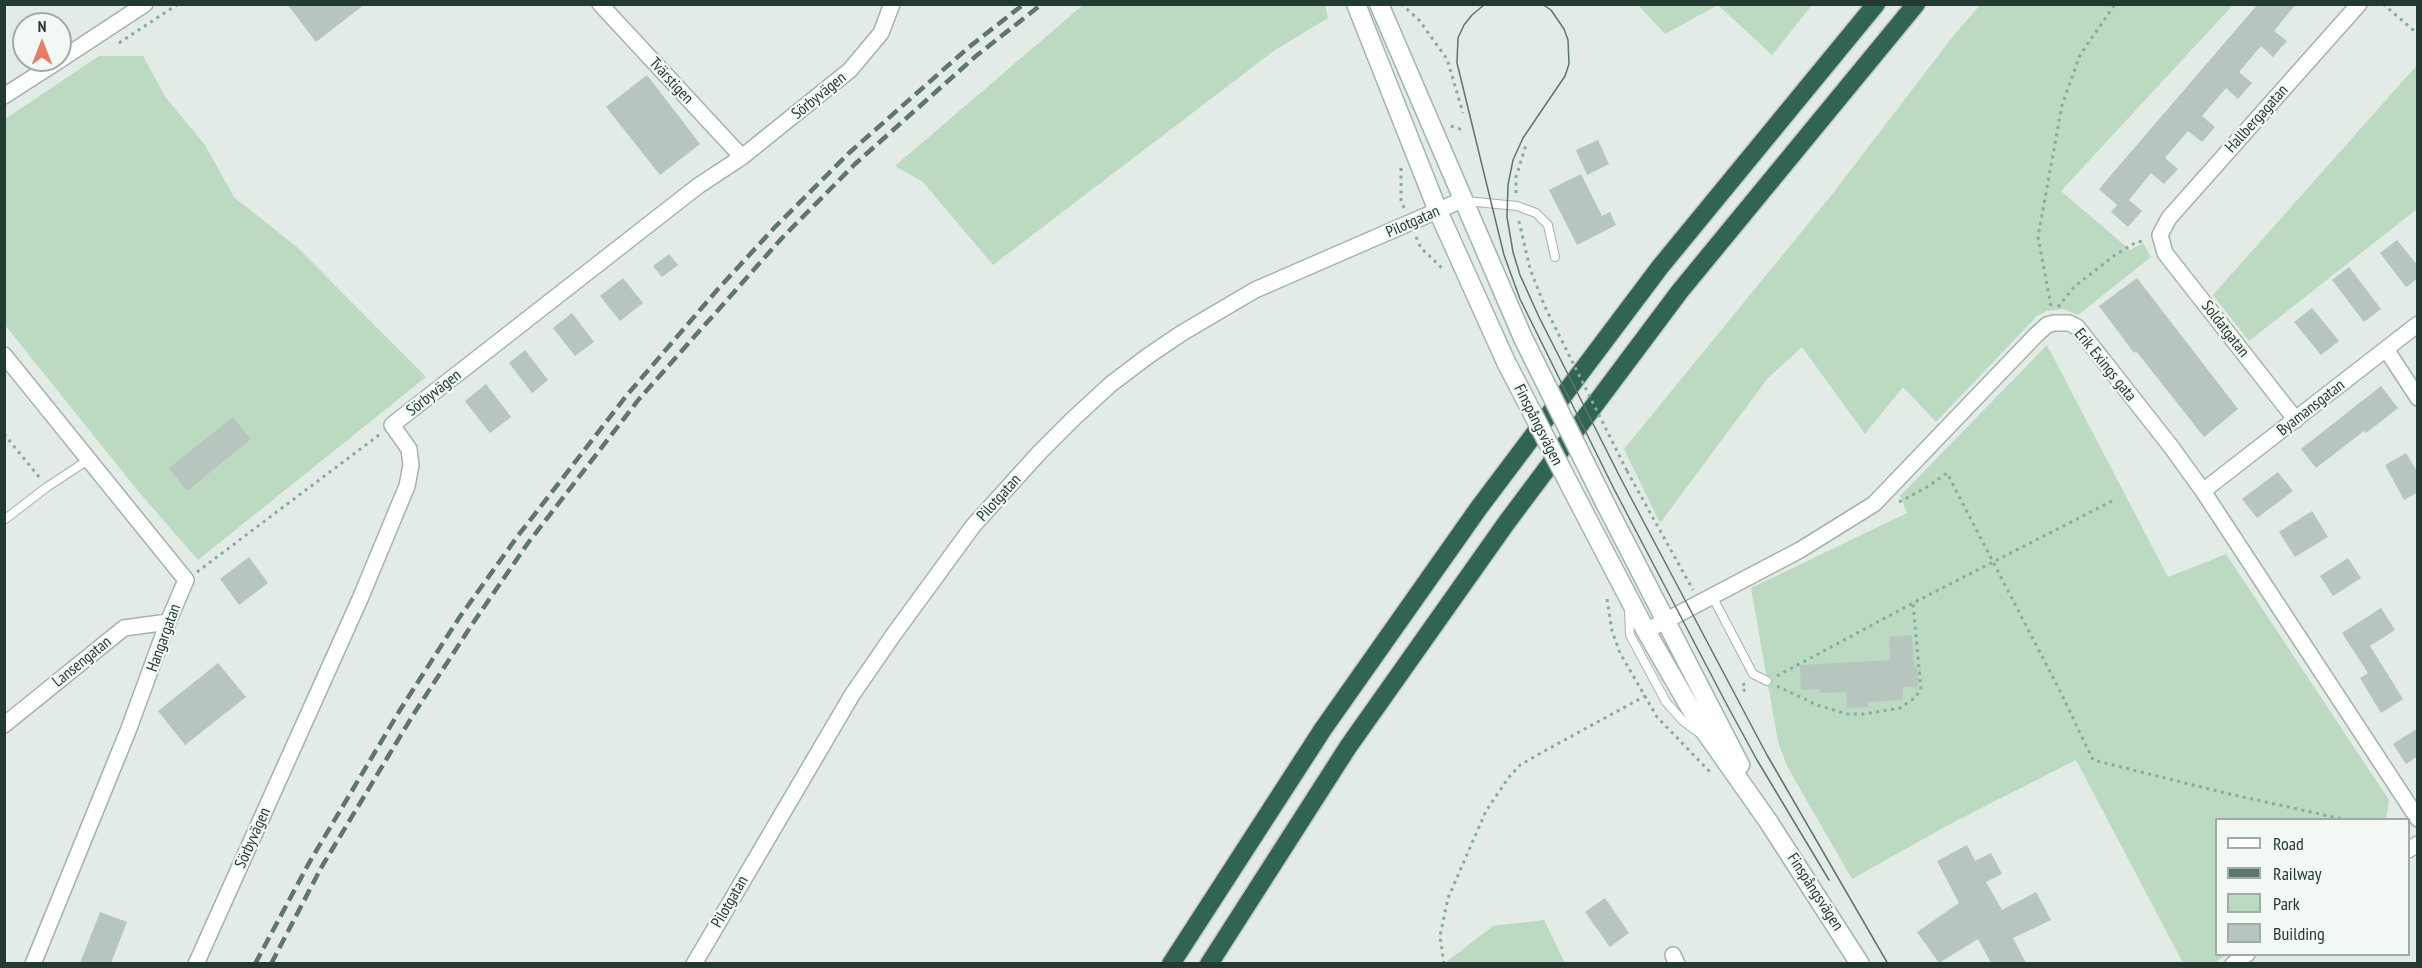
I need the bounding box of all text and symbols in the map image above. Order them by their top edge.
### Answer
north arrow [12,12,72,72]
text: N [38,16,46,36]
street label: Tvärstigen [645,54,697,108]
street label: Sörbyvägen [788,68,850,124]
street label: Hallbergagatan [2221,81,2293,157]
street label: Pilotgatan [1383,202,1443,242]
street label: Soldatgatan [2197,297,2253,361]
street label: Erik Exings gata [2070,325,2140,405]
street label: Sörbyvägen [403,366,465,420]
street label: Byamansgatan [2273,376,2349,440]
street label: Finspångsvägen [1509,381,1567,469]
street label: Pilotgatan [973,470,1025,526]
street label: Hangargatan [143,601,185,675]
street label: Lansengatan [49,633,115,691]
street label: Sörbyvägen [231,805,275,871]
legend [2215,818,2410,956]
text: Road [2273,832,2304,855]
street label: Finspångsvägen [1783,850,1847,934]
text: Railway [2273,862,2322,885]
street label: Pilotgatan [708,873,752,931]
text: Park [2273,892,2300,915]
text: Building [2273,922,2325,945]

